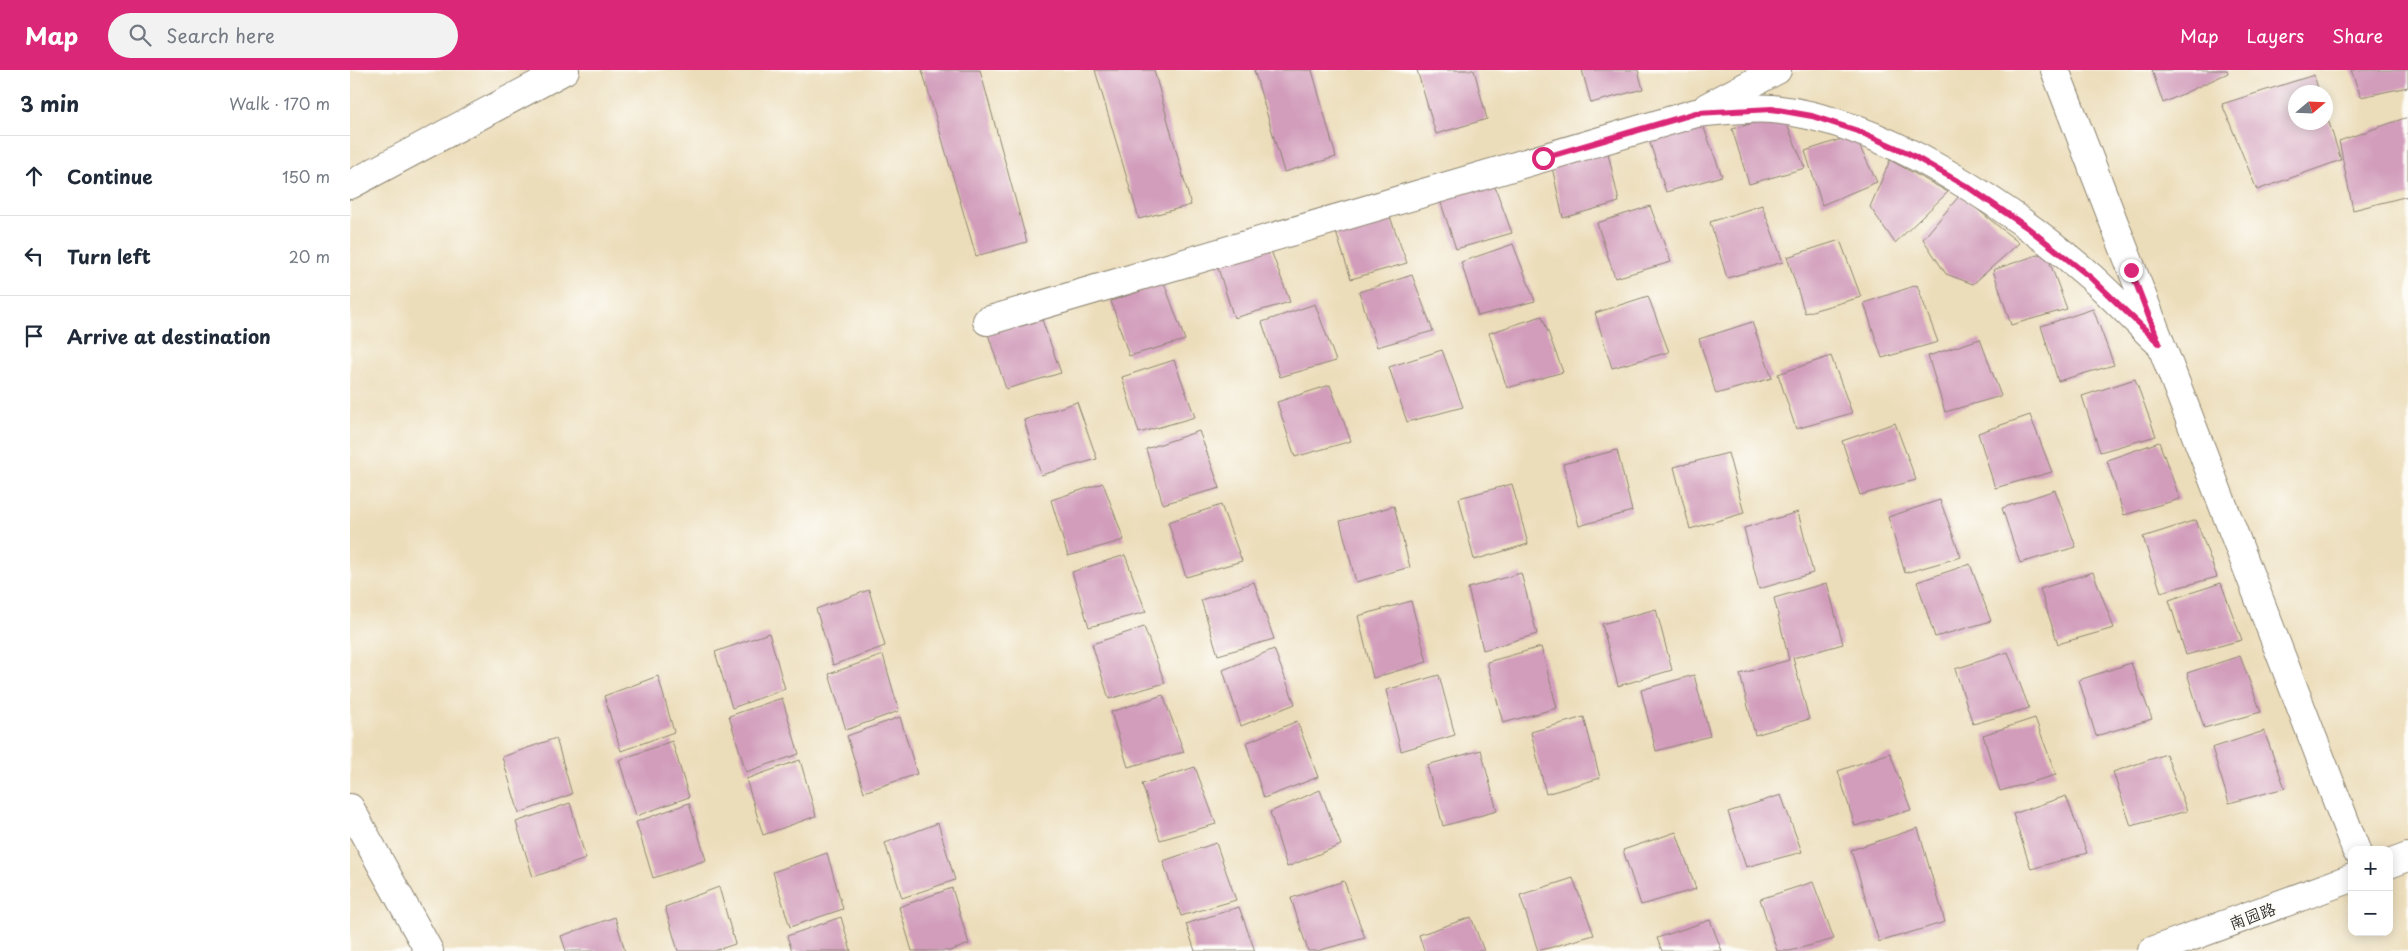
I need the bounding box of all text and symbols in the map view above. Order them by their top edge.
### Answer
search box [108,13,458,58]
text: Map [25,17,78,53]
icon: search [126,21,154,49]
text: Search here [166,21,275,49]
text: Map [2180,22,2219,49]
text: Layers [2247,22,2304,49]
text: Share [2332,22,2383,49]
north arrow [2288,85,2333,130]
text: 3 min [20,87,79,119]
text: Walk · 170 m [229,91,330,115]
route start [1532,147,1555,170]
icon: ahead [20,162,48,190]
text: Continue [67,162,153,190]
text: 150 m [282,164,330,188]
icon: left [20,242,48,270]
text: Turn left [67,242,151,270]
text: 20 m [289,244,330,268]
route end [2120,259,2143,282]
icon: arrive [20,322,48,350]
text: Arrive at destination [67,322,271,350]
map controls [2348,846,2393,936]
button: + [2348,846,2393,891]
button: − [2348,891,2393,936]
street label: 南园路 [2225,896,2279,934]

